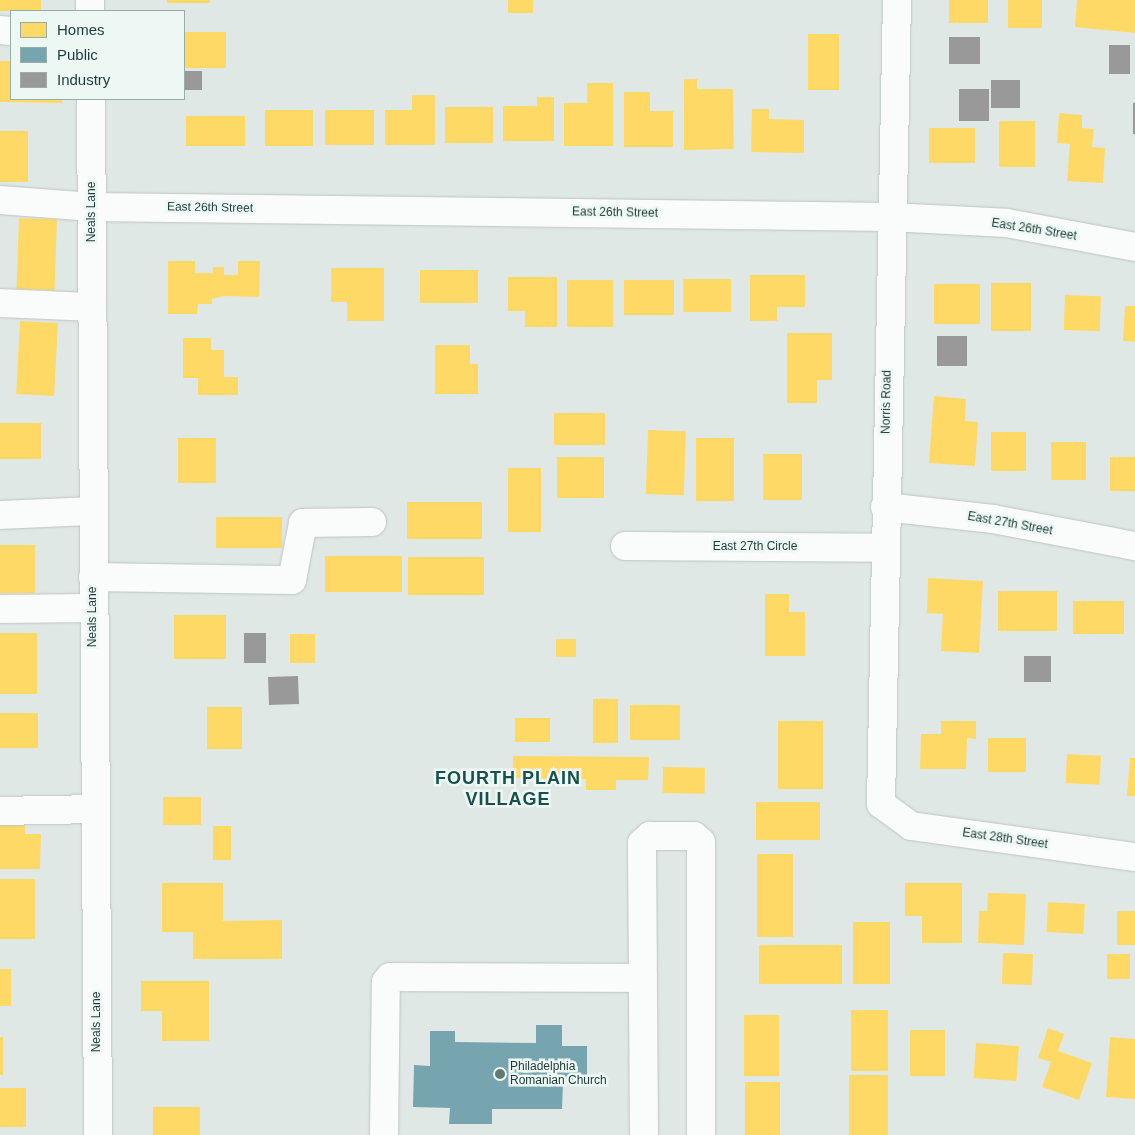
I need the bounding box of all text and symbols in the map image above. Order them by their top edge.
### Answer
legend [10,10,185,100]
text: Homes [57,21,105,38]
text: Public [57,46,98,63]
text: Industry [57,71,110,88]
street label: Neals Lane [85,182,99,242]
street label: East 26th Street [167,200,253,216]
street label: East 26th Street [572,205,658,221]
street label: East 26th Street [990,216,1078,244]
street label: Norris Road [879,370,895,434]
street label: East 27th Street [966,509,1054,539]
street label: East 27th Circle [713,540,797,554]
street label: Neals Lane [86,587,100,647]
district label: FOURTH PLAIN VILLAGE [434,768,582,811]
street label: East 28th Street [961,826,1049,852]
street label: Neals Lane [90,992,104,1052]
place label: Philadelphia Romanian Church [510,1060,607,1088]
marker: Philadelphia Romanian Church [494,1068,506,1080]

